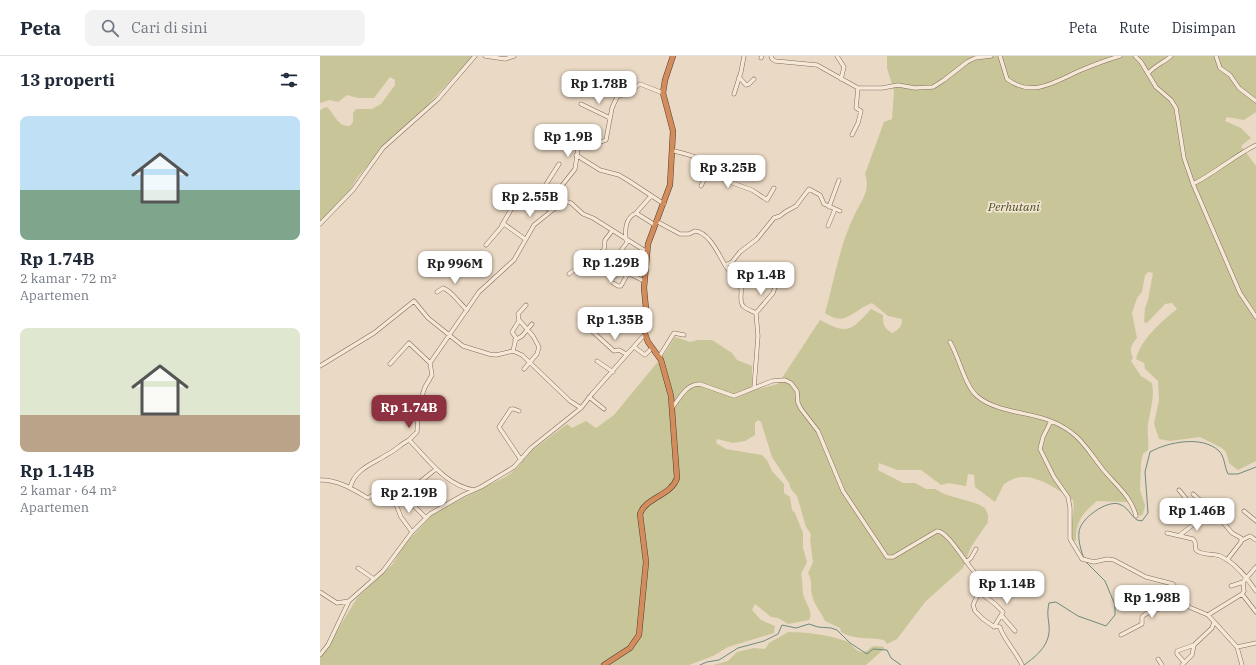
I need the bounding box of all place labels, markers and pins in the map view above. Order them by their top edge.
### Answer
pin: Rp 1.78B [558,71,640,105]
pin: Rp 1.9B [531,124,605,158]
pin: Rp 3.25B [687,155,769,189]
pin: Rp 2.55B [489,184,571,218]
pin: Rp 1.29B [570,250,652,284]
pin: Rp 996M [418,251,492,285]
pin: Rp 1.4B [724,262,798,296]
pin: Rp 1.35B [574,307,656,341]
pin: Rp 1.74B [368,395,450,429]
pin: Rp 2.19B [368,480,450,514]
pin: Rp 1.46B [1156,498,1238,532]
pin: Rp 1.14B [966,571,1048,605]
pin: Rp 1.98B [1111,585,1193,619]

